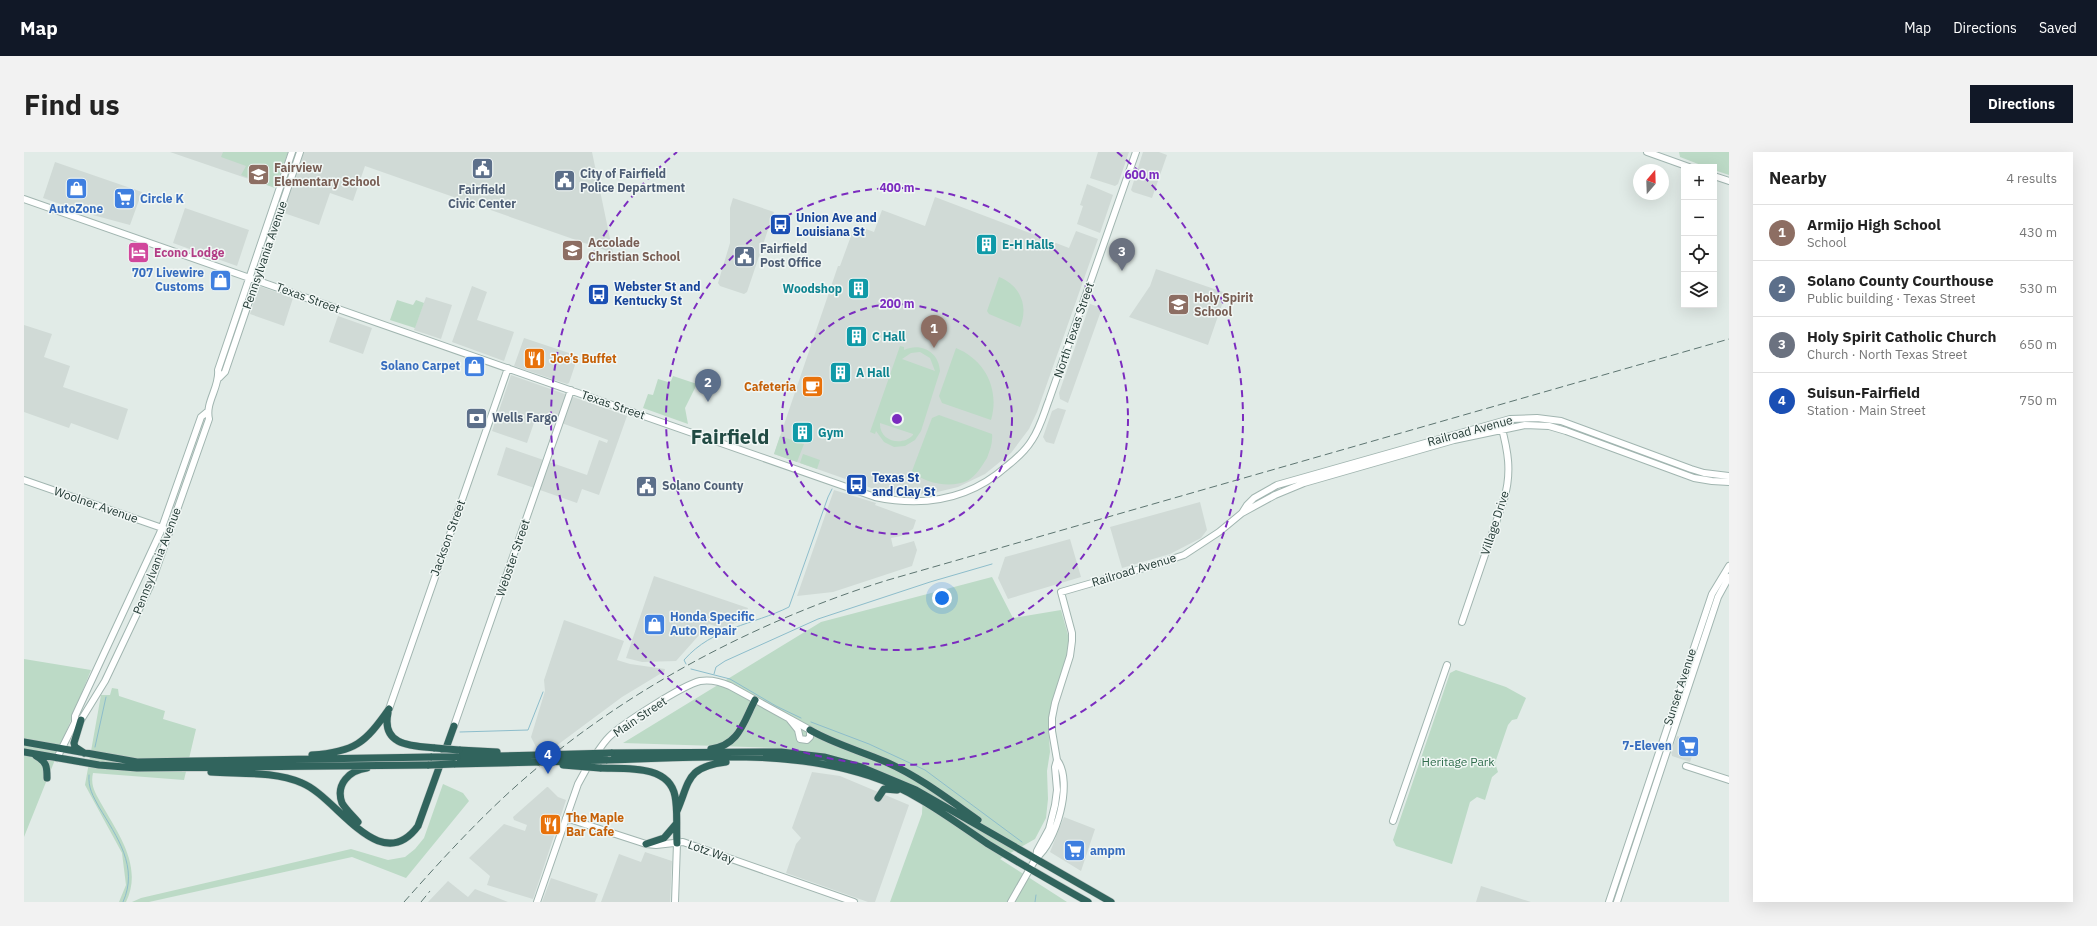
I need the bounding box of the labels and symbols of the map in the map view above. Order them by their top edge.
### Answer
public building icon: Fairfield Civic Center [469,156,495,182]
place label: Fairview Elementary School [274,160,380,189]
school or university icon: Fairview Elementary School [246,162,272,188]
north arrow [1633,164,1669,200]
place label: City of Fairfield Police Department [580,166,686,195]
text: 600 m [1124,167,1160,182]
public building icon: City of Fairfield Police Department [551,168,577,194]
shop icon: AutoZone [63,175,89,201]
text: 400 m [879,180,915,195]
place label: Fairfield Civic Center [448,182,516,211]
supermarket icon: Circle K [111,186,137,212]
place label: Circle K [140,191,184,206]
street label: Pennsylvania Avenue [239,198,290,311]
place label: AutoZone [49,201,104,216]
place label: Union Ave and Louisiana St [796,210,877,239]
bus stop icon: Union Ave and Louisiana St [768,212,794,238]
building icon: E-H Halls [973,232,999,258]
place label: Accolade Christian School [588,235,680,264]
school or university icon: Accolade Christian School [559,237,585,263]
place label: E-H Halls [1002,237,1054,252]
pin: 3 [1109,238,1135,271]
hotel icon: Econo Lodge [126,240,152,266]
place label: Fairfield Post Office [760,241,822,270]
public building icon: Fairfield Post Office [731,243,757,269]
place label: Econo Lodge [154,245,225,260]
place label: 707 Livewire Customs [132,265,204,294]
shop icon: 707 Livewire Customs [207,267,233,293]
building icon: Woodshop [845,276,871,302]
street label: Texas Street [274,279,342,316]
place label: Webster St and Kentucky St [614,279,700,308]
street label: North Texas Street [1050,280,1097,380]
bus stop icon: Webster St and Kentucky St [586,281,612,307]
place label: Woodshop [783,281,842,296]
place label: Holy Spirit School [1194,290,1254,319]
school or university icon: Holy Spirit School [1166,292,1192,318]
text: 200 m [879,296,915,311]
pin: 1 [921,315,947,348]
building icon: C Hall [843,324,869,350]
place label: C Hall [872,329,906,344]
restaurant icon: Joe’s Buffet [522,346,548,372]
place label: Joe’s Buffet [550,351,617,366]
shop icon: Solano Carpet [462,353,488,379]
place label: Solano Carpet [380,358,460,373]
building icon: A Hall [828,360,854,386]
place label: A Hall [856,365,890,380]
pin: 2 [695,369,721,402]
cafe icon: Cafeteria [799,374,825,400]
place label: Cafeteria [744,379,796,394]
street label: Texas Street [579,387,647,422]
bank icon: Wells Fargo [464,405,490,431]
place label: Wells Fargo [492,410,558,425]
centre of rings [890,412,904,426]
street label: Railroad Avenue [1426,412,1514,449]
building icon: Gym [790,420,816,446]
district label: Fairfield [691,423,769,450]
place label: Gym [818,425,844,440]
place label: Texas St and Clay St [872,470,936,499]
bus stop icon: Texas St and Clay St [844,472,870,498]
public building icon: Solano County [633,473,659,499]
place label: Solano County [662,478,744,493]
street label: Woolner Avenue [52,483,141,526]
street label: Village Drive [1477,488,1512,557]
street label: Jackson Street [427,498,468,578]
street label: Pennsylvania Avenue [129,505,184,616]
street label: Webster Street [492,517,533,598]
street label: Railroad Avenue [1090,549,1178,589]
your location [932,588,952,608]
place label: Honda Specific Auto Repair [670,609,755,638]
shop icon: Honda Specific Auto Repair [642,611,668,637]
street label: Sunset Avenue [1660,646,1699,727]
street label: Main Street [610,693,669,740]
supermarket icon: 7-Eleven [1675,733,1701,759]
place label: 7-Eleven [1622,738,1672,753]
pin: 4 [535,741,561,774]
park label: Heritage Park [1421,754,1495,769]
place label: The Maple Bar Cafe [566,810,624,839]
restaurant icon: The Maple Bar Cafe [538,812,564,838]
street label: Lotz Way [686,837,736,866]
supermarket icon: ampm [1062,838,1088,864]
place label: ampm [1090,843,1126,858]

